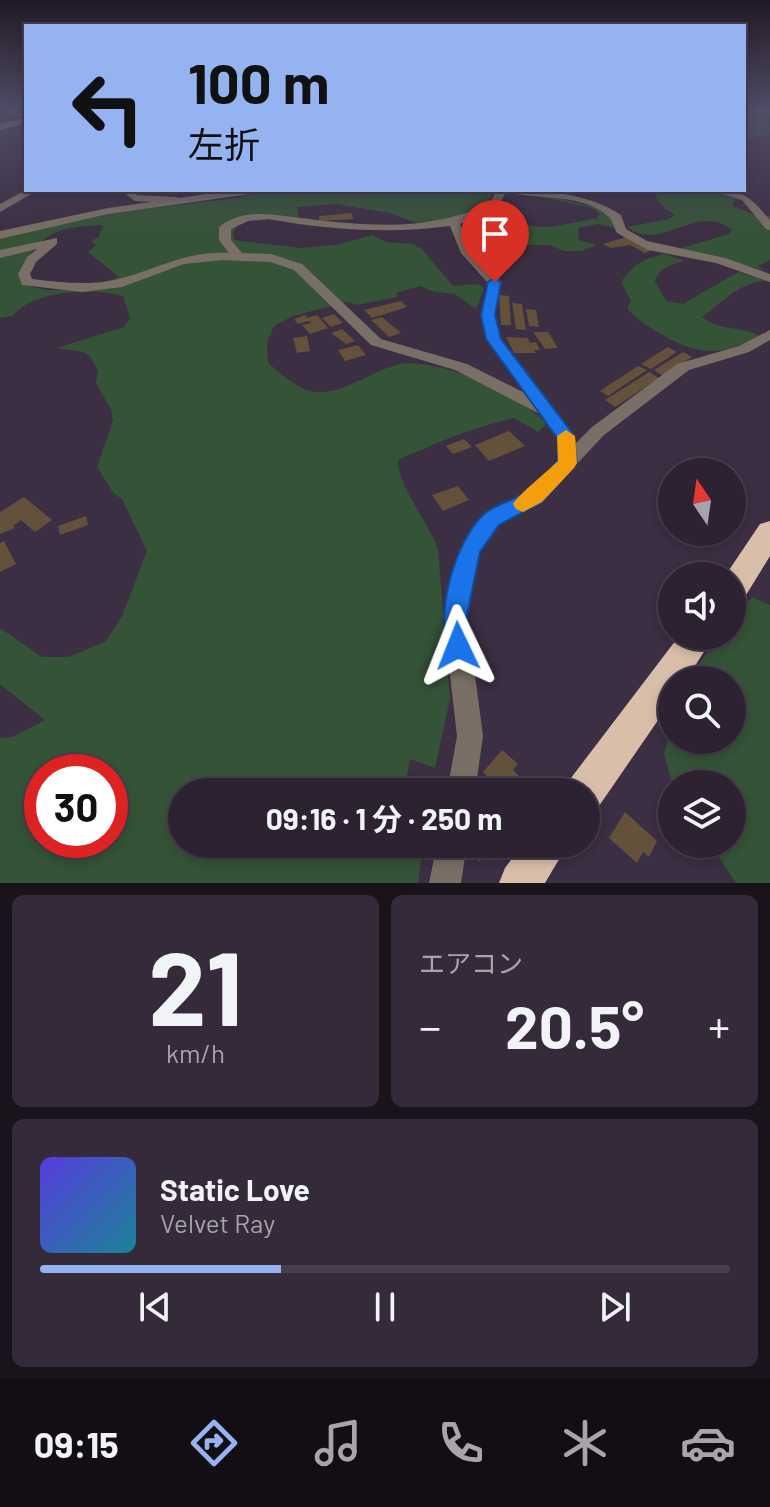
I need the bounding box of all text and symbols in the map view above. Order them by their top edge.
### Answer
text: 100 m [188,48,330,115]
icon: left [56,56,160,160]
text: 左折 [188,122,260,165]
pin [461,200,529,282]
icon: arrive [473,212,517,256]
north arrow [658,458,746,546]
map controls [658,458,746,858]
button: sound [658,562,746,650]
position arrow [416,604,500,688]
button: search [658,666,746,754]
speed limit sign: 30 [24,754,128,858]
button: layers [658,770,746,858]
text: 09:16 · 1 分 · 250 m [266,800,502,836]
text: 21 [148,922,243,1047]
text: エアコン [419,947,523,978]
text: 20.5° [505,989,644,1061]
text: − [419,999,441,1052]
text: + [708,999,730,1052]
text: km/h [166,1037,225,1068]
text: Static Love [160,1171,310,1207]
text: Velvet Ray [160,1207,275,1238]
icon: previous [133,1285,177,1329]
icon: pause [363,1285,407,1329]
icon: next [593,1285,637,1329]
icon: directions [186,1415,242,1471]
icon: music [310,1415,366,1471]
icon: phone [433,1415,489,1471]
icon: climate [557,1415,613,1471]
icon: car [680,1415,736,1471]
text: 09:15 [34,1422,119,1465]

